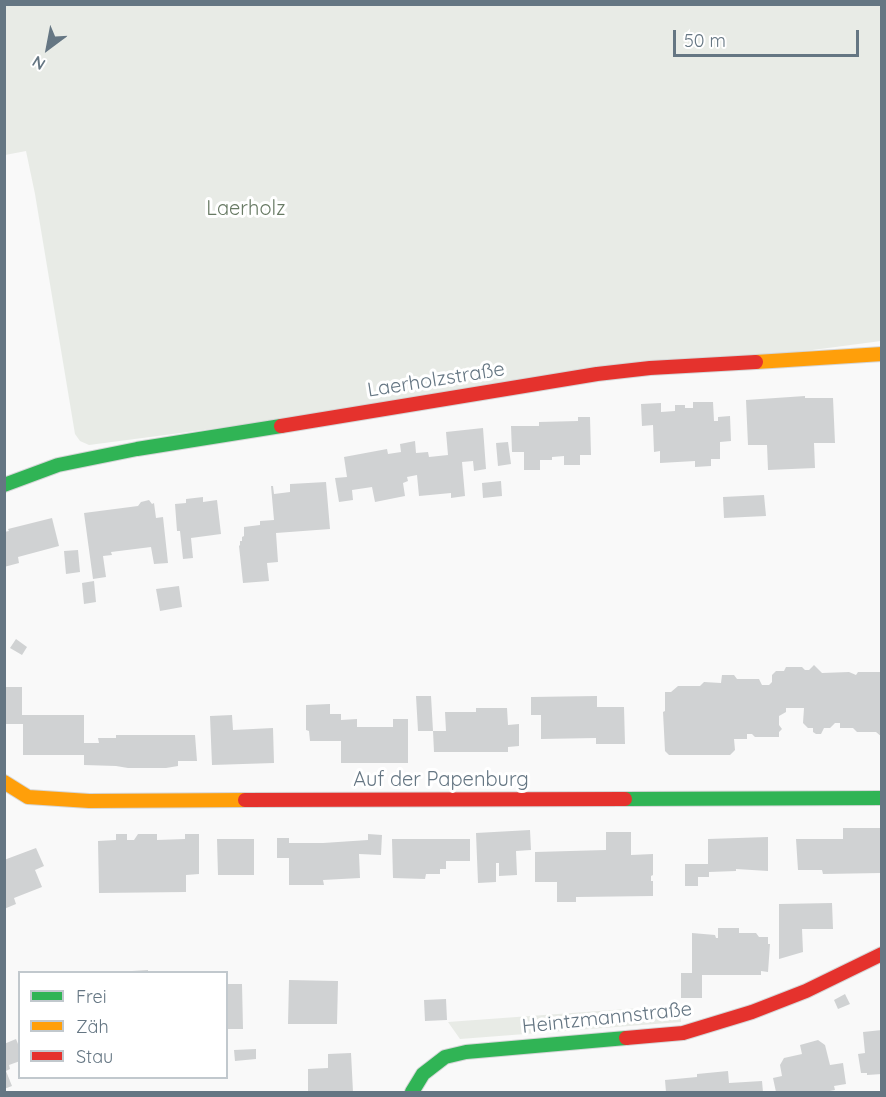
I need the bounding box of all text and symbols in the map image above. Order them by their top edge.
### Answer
north arrow [18,18,78,78]
scale bar [676,18,862,56]
text: 50 m [684,29,726,52]
text: N [28,52,49,75]
park label: Laerholz [206,197,286,221]
street label: Laerholzstraße [366,357,506,403]
street label: Auf der Papenburg [353,768,529,792]
legend [18,971,228,1079]
text: Frei [76,985,107,1008]
street label: Heintzmannstraße [521,997,693,1039]
text: Zäh [76,1015,109,1038]
text: Stau [76,1045,113,1068]

